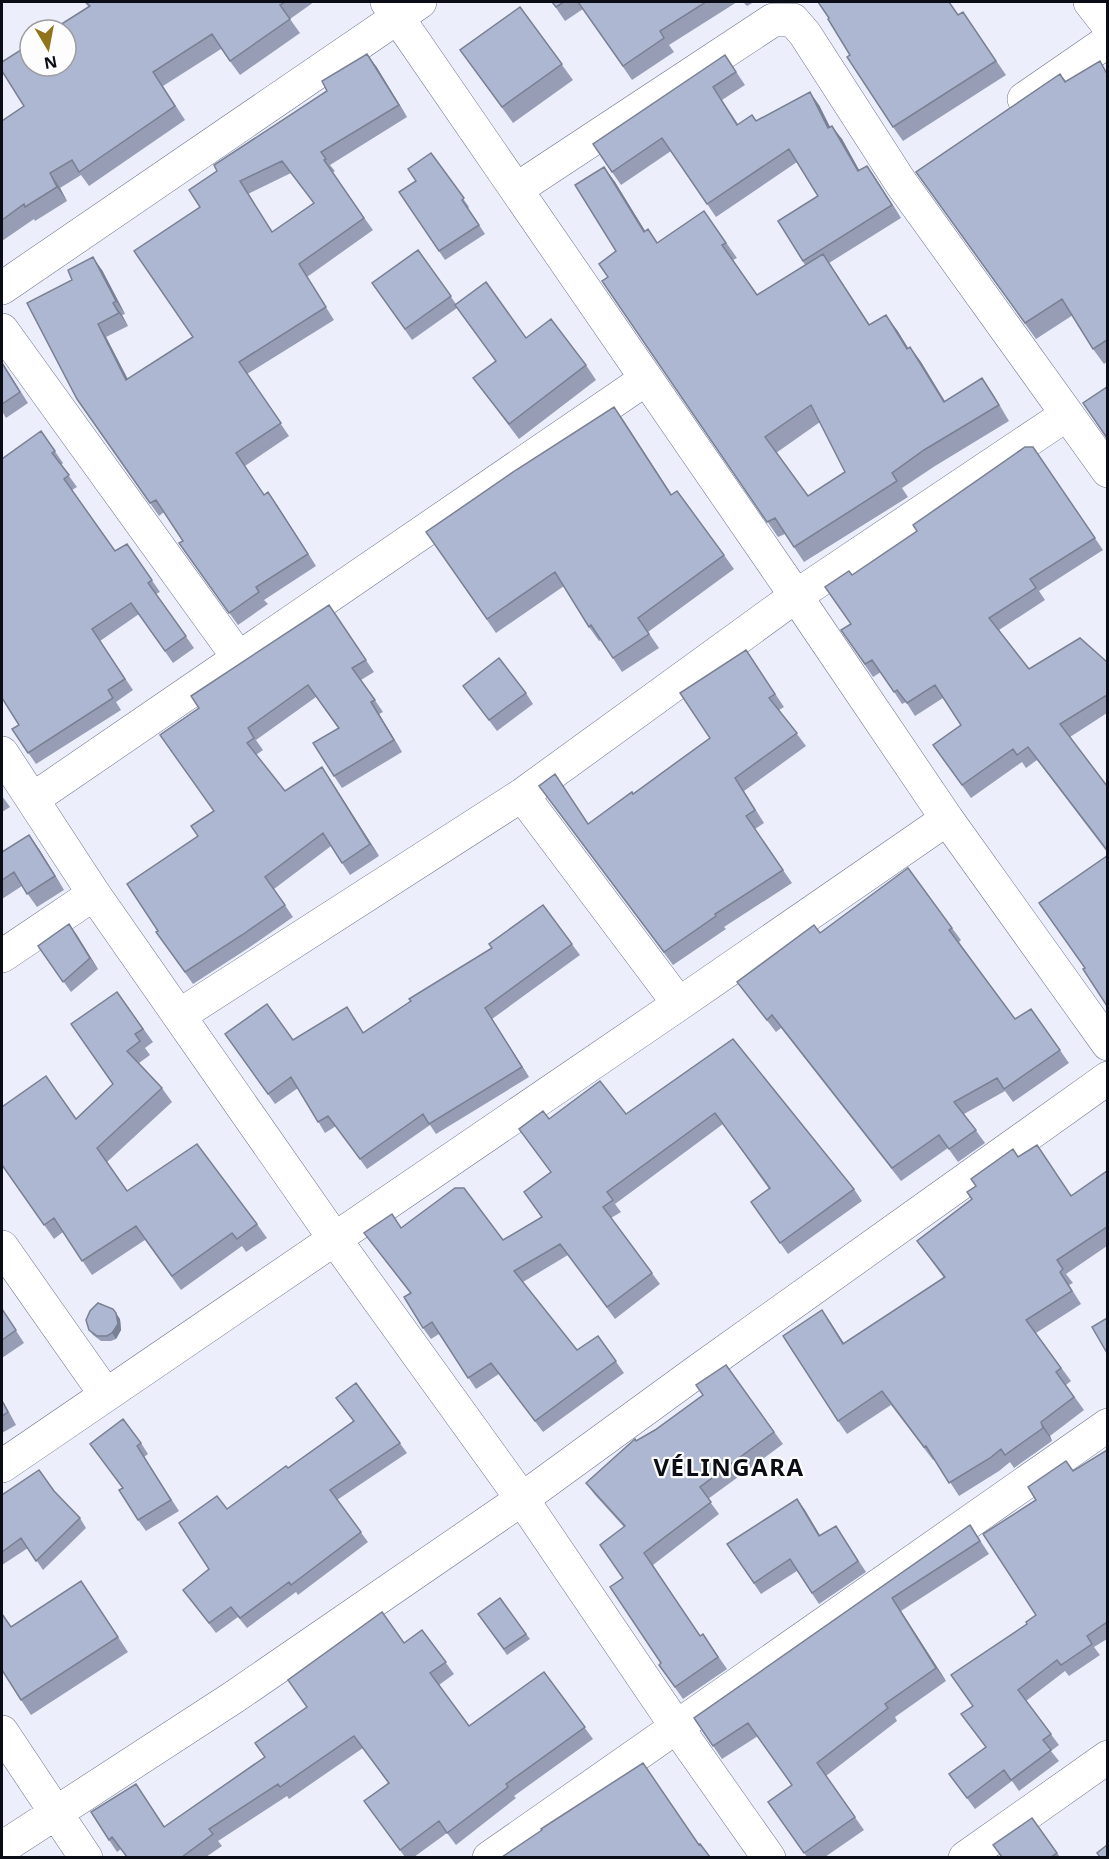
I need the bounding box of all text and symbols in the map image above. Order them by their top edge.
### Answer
north arrow [18,18,78,78]
text: N [42,51,59,75]
district label: VÉLINGARA [653,1450,805,1483]

